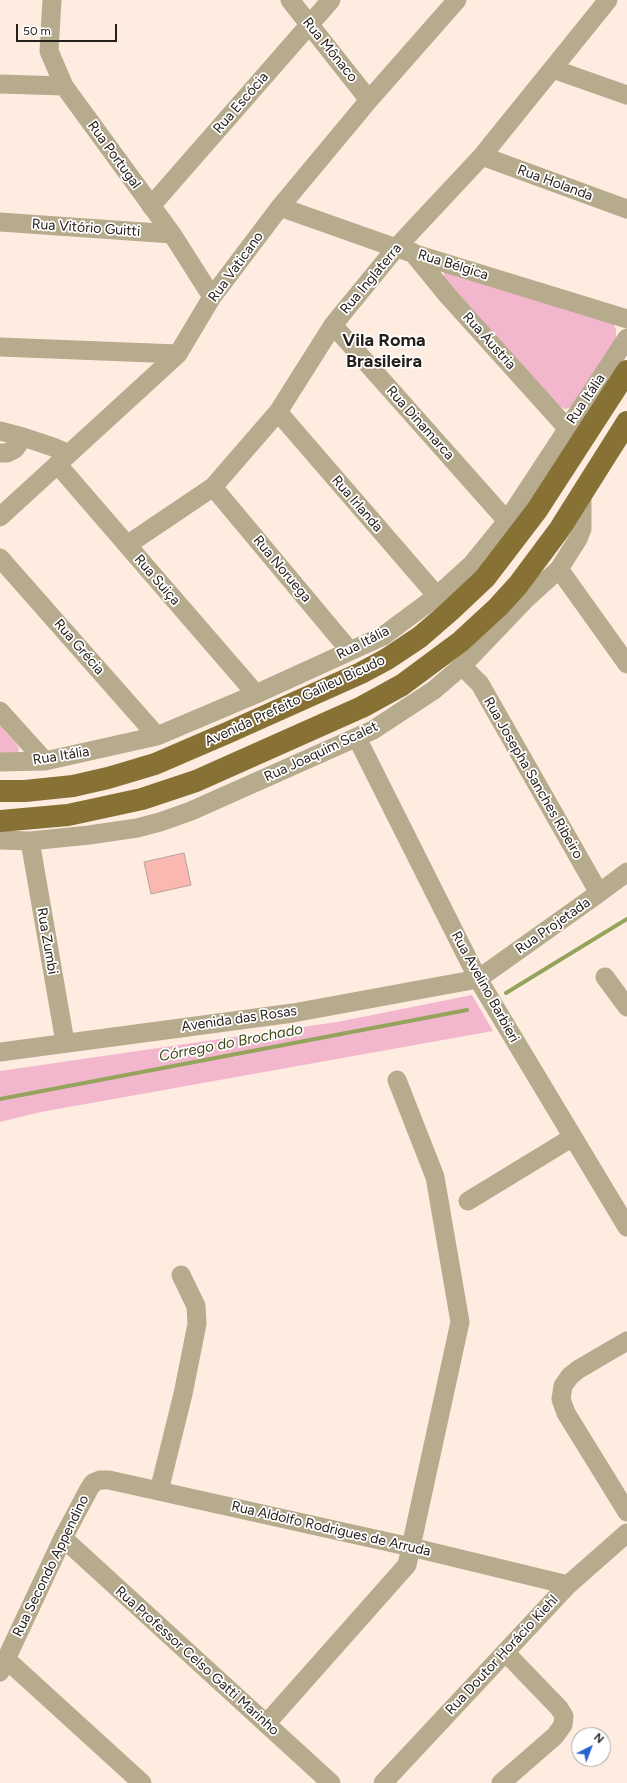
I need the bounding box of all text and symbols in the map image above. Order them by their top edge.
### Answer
street label: Rua Mônaco [299,14,361,86]
scale bar [18,16,119,42]
text: 50 m [23,24,51,38]
street label: Rua Escócia [210,69,272,137]
street label: Rua Portugal [84,118,144,192]
street label: Rua Holanda [515,162,595,204]
street label: Rua Vitório Guitti [31,216,141,240]
street label: Rua Vaticano [205,229,267,305]
street label: Rua Inglaterra [337,240,405,318]
street label: Rua Bélgica [416,246,490,284]
street label: Rua Áustria [459,309,519,373]
district label: Vila Roma Brasileira [342,330,426,372]
street label: Rua Itália [563,371,609,427]
street label: Rua Dinamarca [382,383,458,463]
street label: Rua Irlanda [328,472,386,536]
street label: Rua Noruega [249,532,315,606]
street label: Rua Suiça [130,551,184,609]
street label: Rua Grécia [50,616,108,678]
street label: Rua Itália [334,623,392,663]
street label: Avenida Prefeito Galileu Bicudo [202,652,388,750]
street label: Rua Josepha Sanches Ribeiro [480,694,586,862]
street label: Rua Joaquim Scalet [261,718,381,786]
street label: Rua Itália [32,743,90,769]
street label: Rua Projetada [512,894,594,958]
street label: Rua Zumbi [33,906,61,976]
street label: Rua Avelino Barbieri [447,928,523,1046]
street label: Avenida das Rosas [180,1003,298,1035]
water label: Córrego do Brochado [158,1020,304,1066]
street label: Rua Secondo Appendino [9,1492,93,1640]
street label: Rua Aldolfo Rodrigues de Arruda [230,1498,432,1560]
street label: Rua Professor Celso Gatti Marinho [112,1583,282,1739]
street label: Rua Doutor Horácio Kiehl [442,1592,562,1718]
north arrow [571,1727,611,1767]
text: N [591,1731,606,1746]

